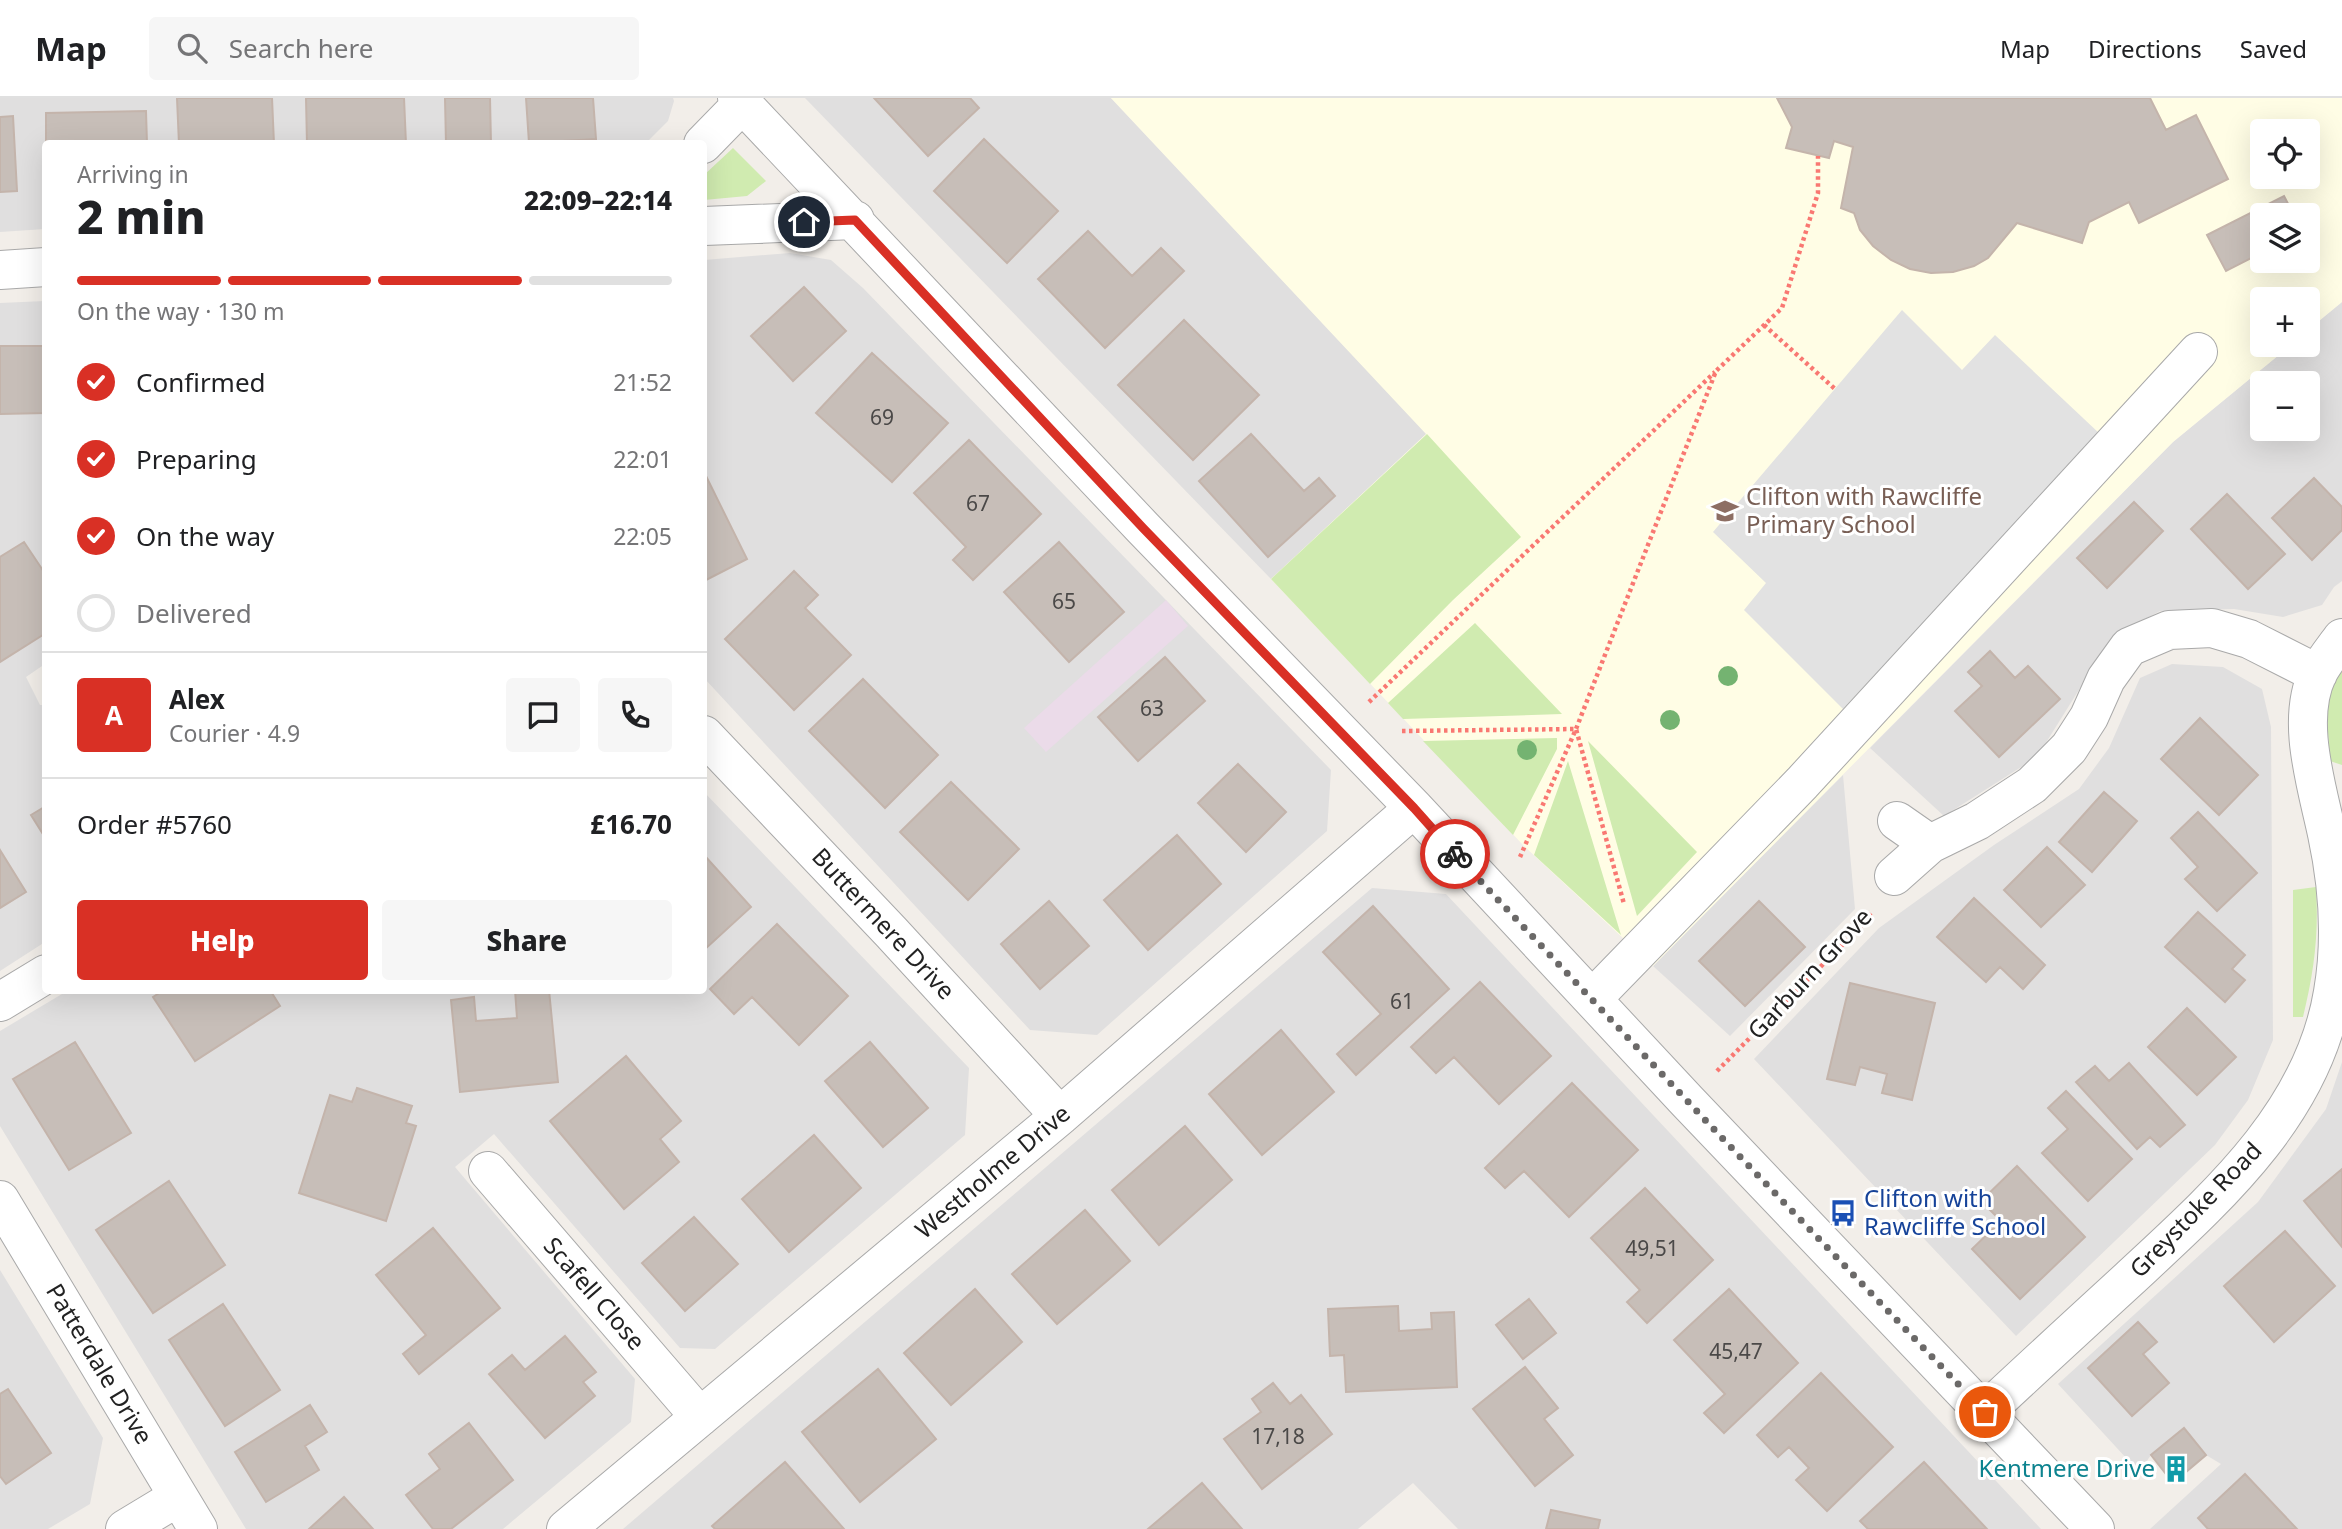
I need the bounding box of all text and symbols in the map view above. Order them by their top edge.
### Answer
search box [149,17,639,80]
text: Map [35,26,107,71]
icon: search [173,29,211,67]
text: Search here [229,30,373,66]
text: Map [2000,32,2050,65]
text: Directions [2088,32,2202,65]
text: Saved [2240,32,2307,65]
map controls [2250,119,2320,441]
button: locate [2250,119,2320,189]
text: Arriving in [77,158,189,190]
text: 22:09–22:14 [524,182,672,218]
text: 2 min [77,185,206,247]
pin [774,192,834,252]
icon: home [785,203,823,241]
button: layers [2250,203,2320,273]
button: + [2250,287,2320,357]
text: On the way · 130 m [77,295,284,327]
icon: check [77,363,115,401]
text: Confirmed [136,364,266,400]
text: 21:52 [613,366,672,398]
button: − [2250,371,2320,441]
house number: 69 [870,403,894,431]
icon: check [77,440,115,478]
text: Preparing [136,441,257,477]
text: 22:01 [613,443,672,475]
place label: Clifton with Rawcliffe Primary School [1746,479,1982,540]
house number: 67 [966,489,990,517]
school or university icon: Clifton with Rawcliffe Primary School [1710,496,1740,526]
icon: check [77,517,115,555]
text: On the way [136,518,274,554]
text: 22:05 [613,520,672,552]
house number: 65 [1052,587,1076,615]
text: Delivered [136,595,252,631]
button: chat [506,678,580,752]
button: phone [598,678,672,752]
text: Alex [169,681,225,717]
house number: 63 [1140,694,1164,722]
text: A [105,697,123,733]
text: Courier · 4.9 [169,717,300,749]
text: Order #5760 [77,806,232,842]
text: £16.70 [590,806,672,842]
courier [1420,819,1490,889]
icon: bike [1436,835,1474,873]
street label: Buttermere Drive [805,840,963,1006]
button: Help [77,900,368,980]
button: Share [382,900,672,980]
street label: Garburn Grove [1740,900,1878,1046]
house number: 61 [1390,987,1414,1015]
street label: Westholme Drive [908,1096,1076,1245]
street label: Greystoke Road [2122,1134,2268,1284]
place label: Clifton with Rawcliffe School [1864,1181,2046,1242]
bus stop icon: Clifton with Rawcliffe School [1828,1198,1858,1228]
street label: Scafell Close [537,1230,653,1356]
house number: 49,51 [1625,1234,1679,1262]
street label: Patterdale Drive [39,1277,161,1450]
house number: 45,47 [1709,1337,1763,1365]
pin [1955,1382,2015,1442]
icon: bag [1966,1393,2004,1431]
house number: 17,18 [1251,1422,1305,1450]
place label: Kentmere Drive [1979,1451,2155,1484]
building icon: Kentmere Drive [2161,1454,2191,1484]

